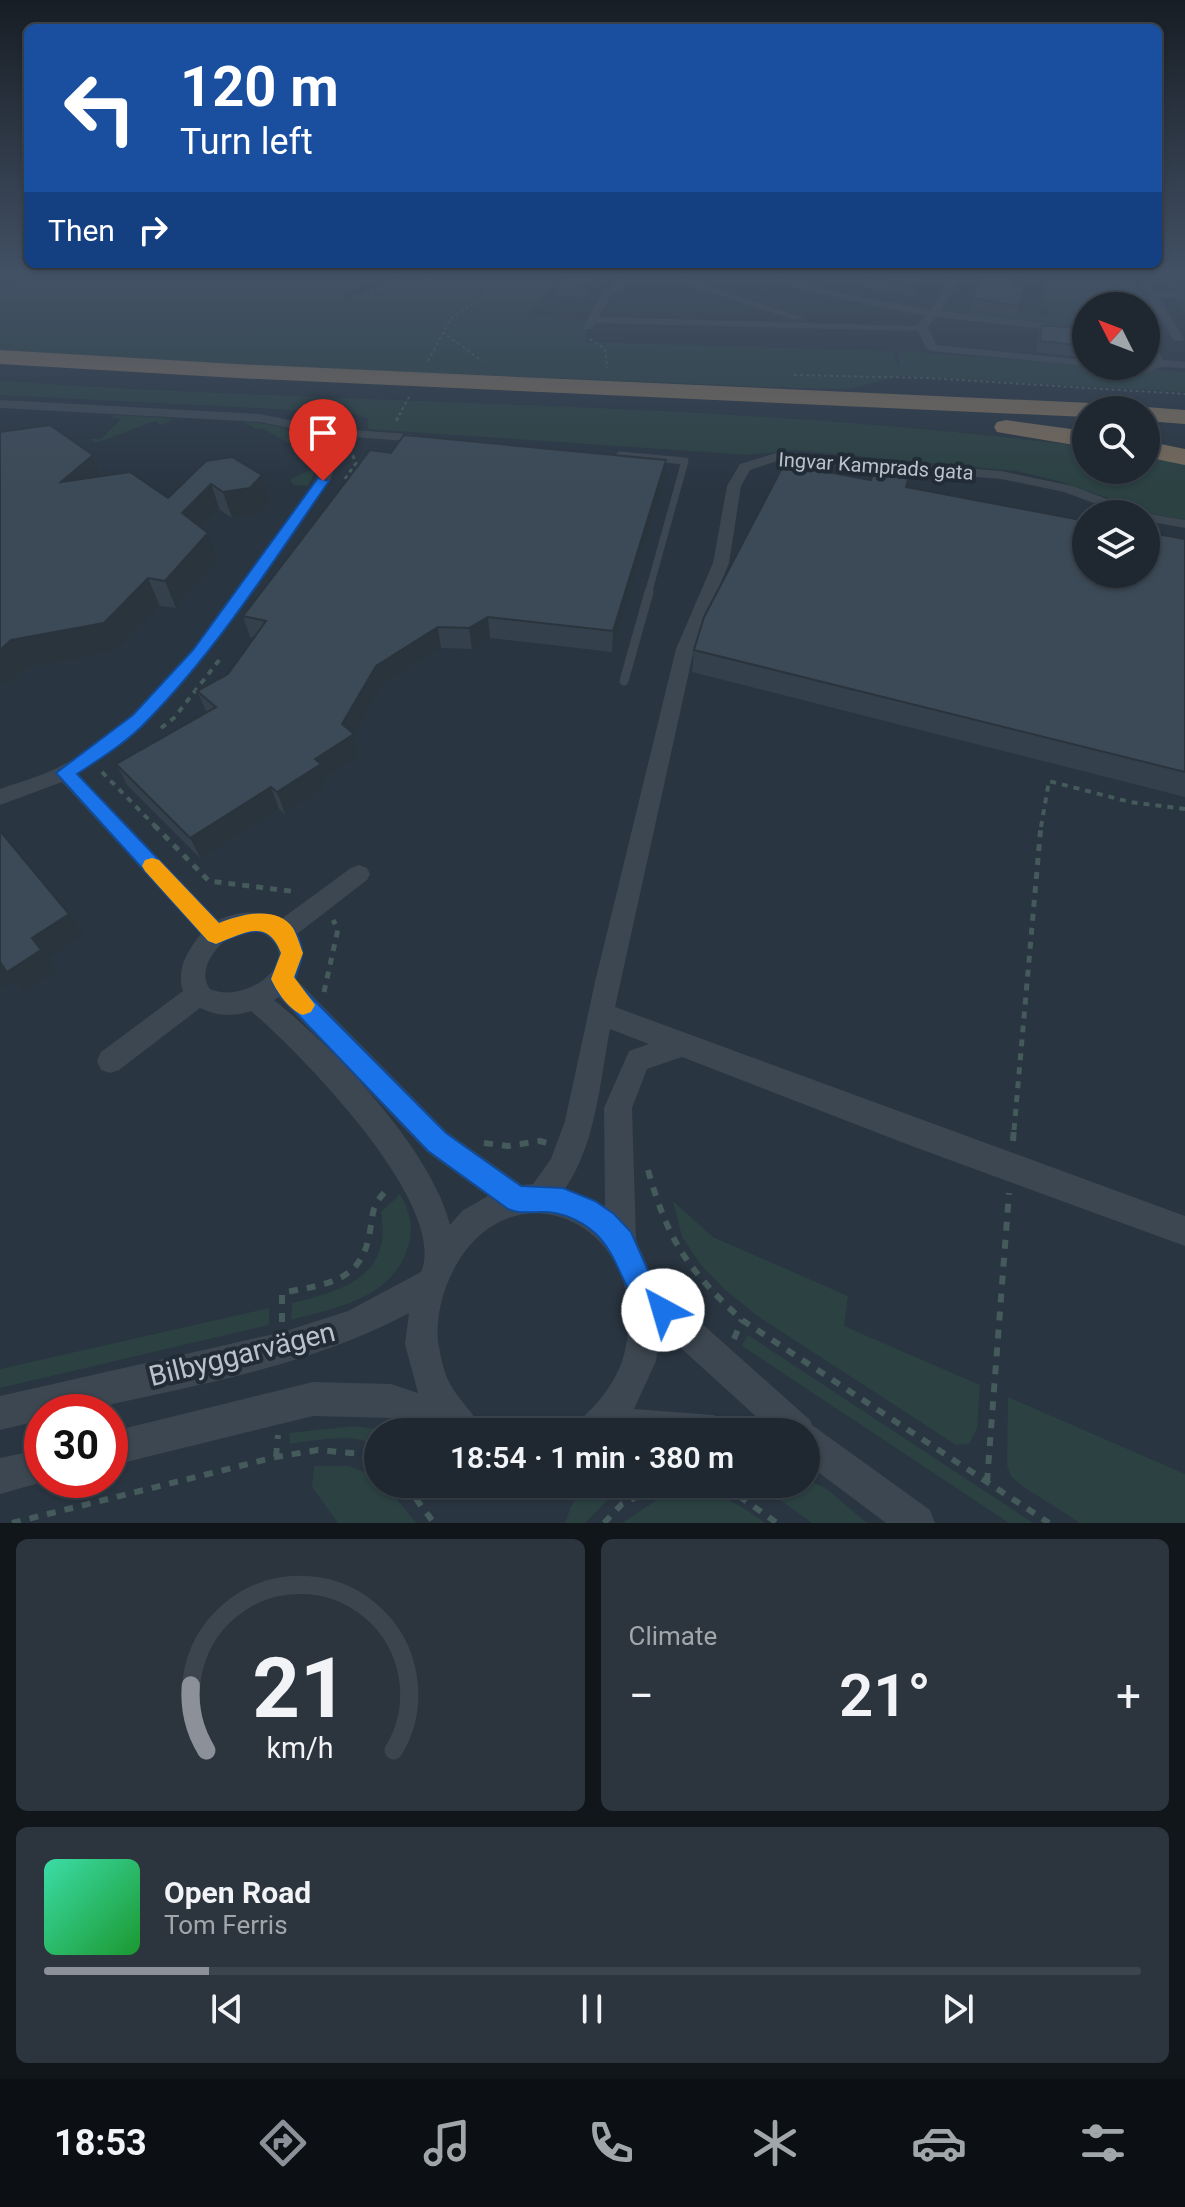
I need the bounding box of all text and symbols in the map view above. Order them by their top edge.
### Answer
text: 120 m [180,54,339,120]
icon: left [48,56,152,160]
text: Turn left [180,121,313,163]
icon: right [131,208,175,252]
text: Then [48,213,115,248]
north arrow [1072,292,1160,380]
map controls [1072,292,1160,588]
button: search [1072,396,1160,484]
pin [289,399,357,481]
icon: arrive [301,411,345,455]
street label: Ingvar Kamprads gata [778,447,974,485]
button: layers [1072,500,1160,588]
position arrow [621,1268,705,1352]
street label: Bilbyggarvägen [145,1315,339,1393]
speed limit sign: 30 [24,1394,128,1498]
text: 18:54 · 1 min · 380 m [450,1440,734,1475]
text: Climate [629,1621,717,1651]
text: 21 [253,1640,348,1737]
text: 21° [839,1660,931,1731]
text: − [629,1670,654,1722]
text: + [1116,1670,1141,1722]
text: km/h [267,1731,334,1765]
text: Open Road [164,1875,311,1910]
text: Tom Ferris [164,1910,288,1940]
icon: previous [205,1987,249,2031]
icon: pause [570,1987,614,2031]
icon: next [936,1987,980,2031]
icon: directions [255,2115,311,2171]
icon: music [419,2115,475,2171]
icon: phone [583,2115,639,2171]
icon: climate [747,2115,803,2171]
icon: car [911,2115,967,2171]
icon: filters [1075,2115,1131,2171]
text: 18:53 [54,2122,147,2164]

